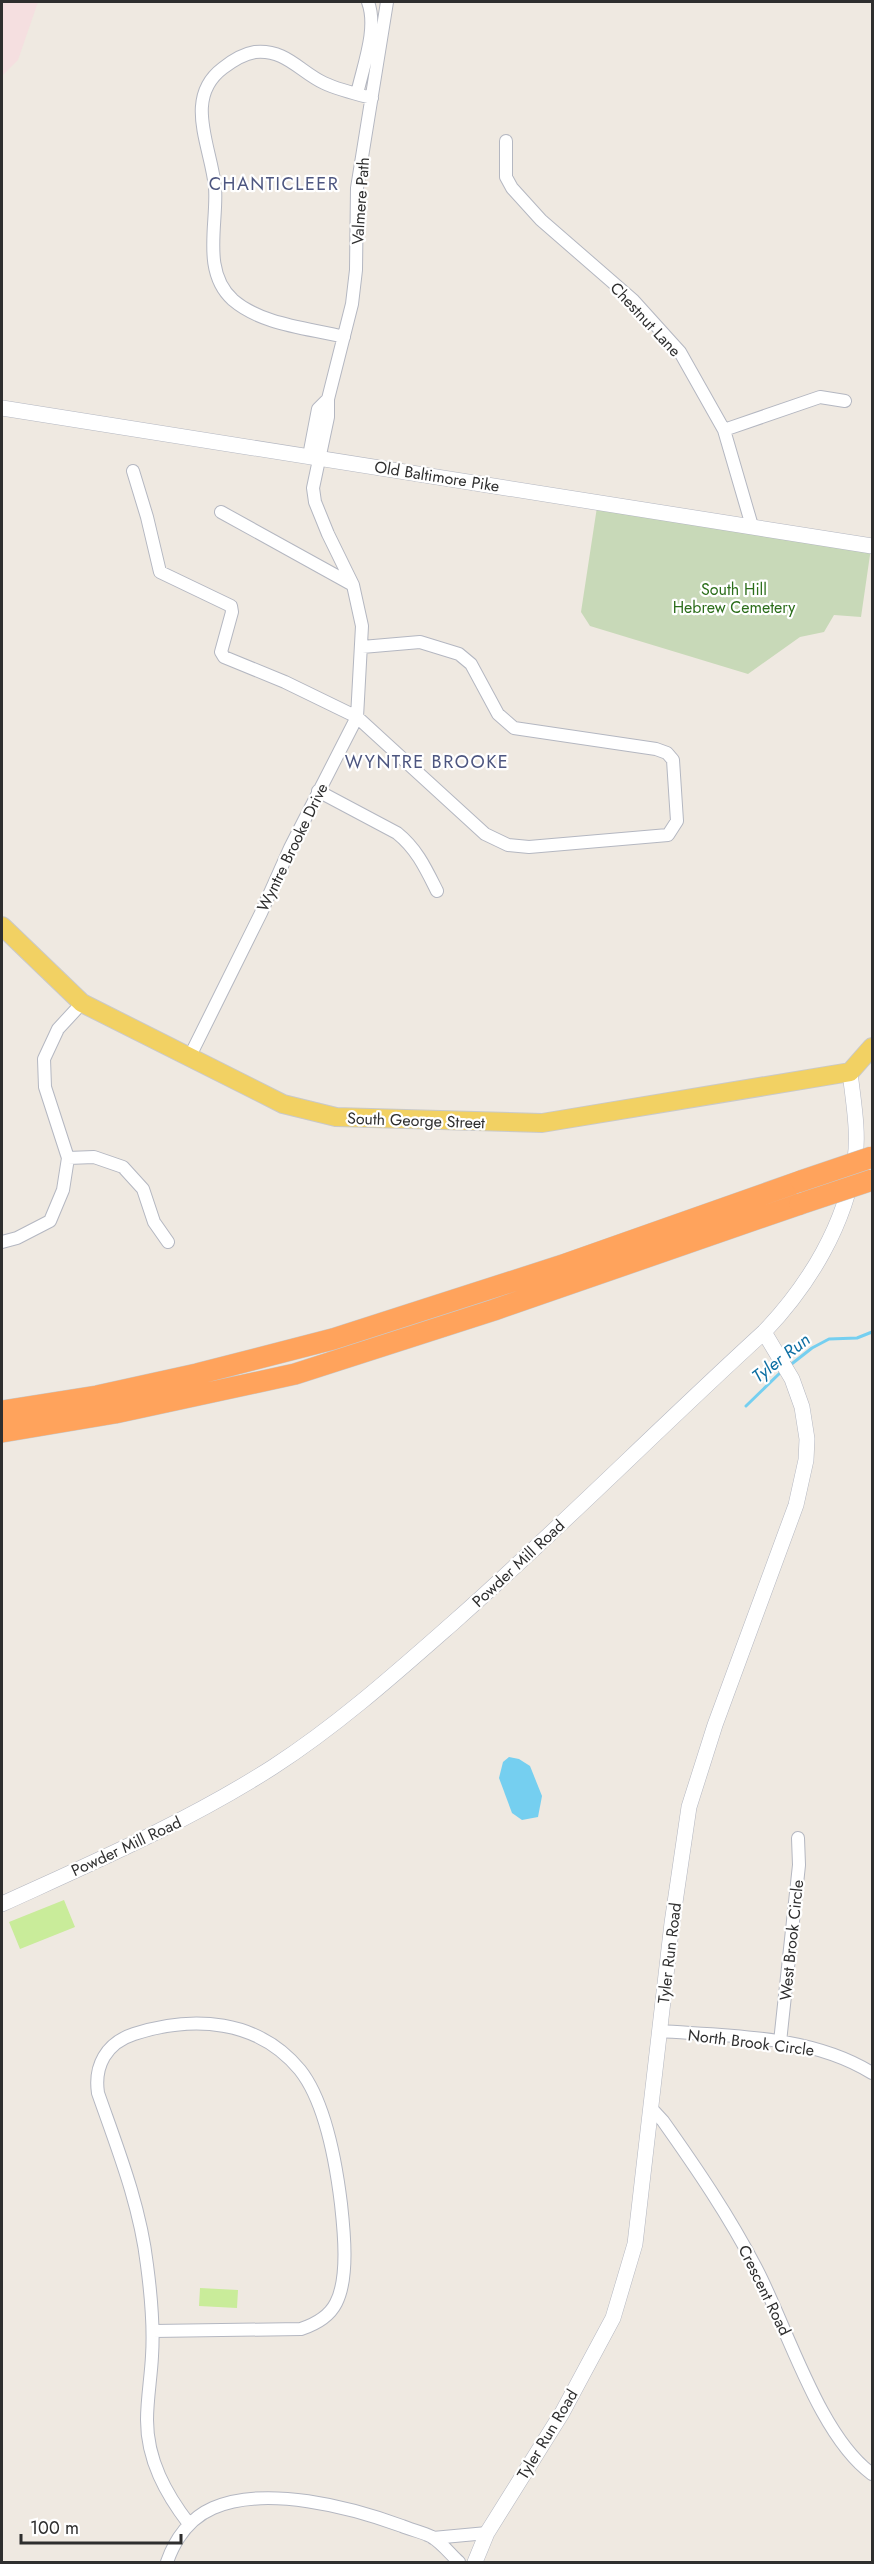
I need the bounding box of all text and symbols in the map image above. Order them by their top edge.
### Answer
street label: Valmere Path [346,157,375,246]
district label: CHANTICLEER [209,171,339,197]
street label: Chestnut Lane [605,277,686,362]
street label: Old Baltimore Pike [373,455,501,498]
park label: South Hill Hebrew Cemetery [673,578,796,619]
district label: WYNTRE BROOKE [345,749,509,775]
street label: Wyntre Brooke Drive [251,779,334,915]
street label: South George Street [347,1107,485,1134]
water label: Tyler Run [746,1327,816,1389]
street label: Powder Mill Road [467,1514,570,1612]
street label: Powder Mill Road [67,1811,185,1882]
street label: West Brook Circle [774,1879,809,2002]
street label: Tyler Run Road [652,1901,687,2005]
street label: North Brook Circle [686,2023,815,2062]
street label: Crescent Road [733,2241,796,2339]
street label: Tyler Run Road [511,2385,583,2484]
scale bar [21,2507,182,2545]
text: 100 m [30,2515,79,2541]

